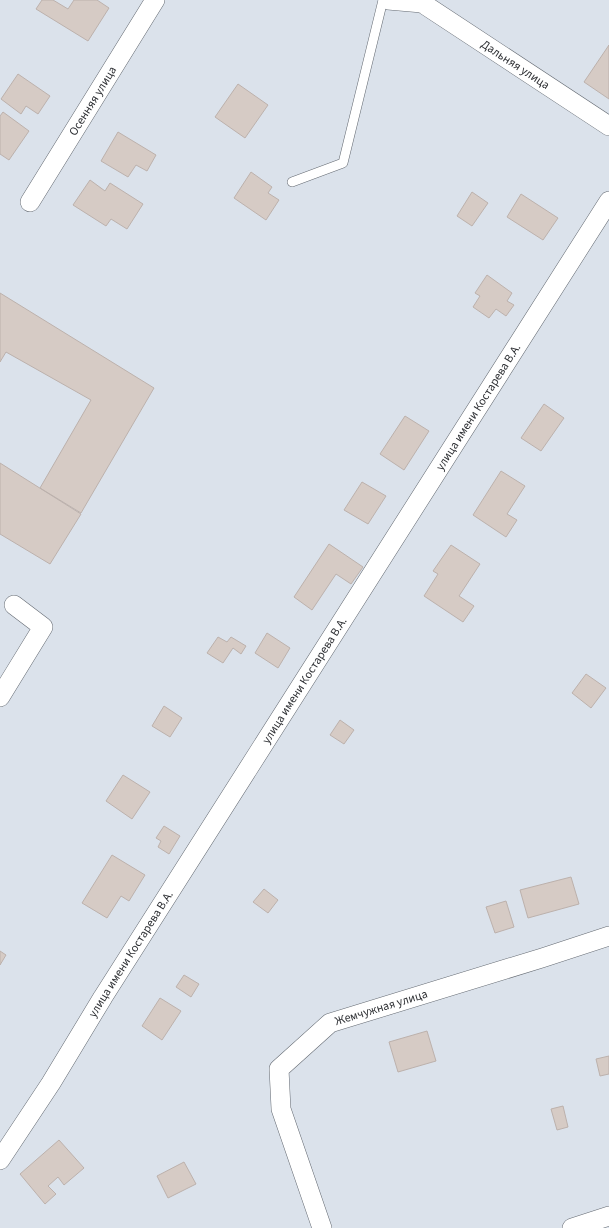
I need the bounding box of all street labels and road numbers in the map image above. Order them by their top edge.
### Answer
street label: Дальняя улица [478,36,553,93]
street label: Осенняя улица [65,63,121,139]
street label: улица имени Костарева В.А. [431,340,525,474]
street label: улица имени Костарева В.А. [258,614,351,747]
street label: улица имени Костарева В.А. [84,887,177,1021]
street label: Жемчужная улица [333,985,430,1030]

